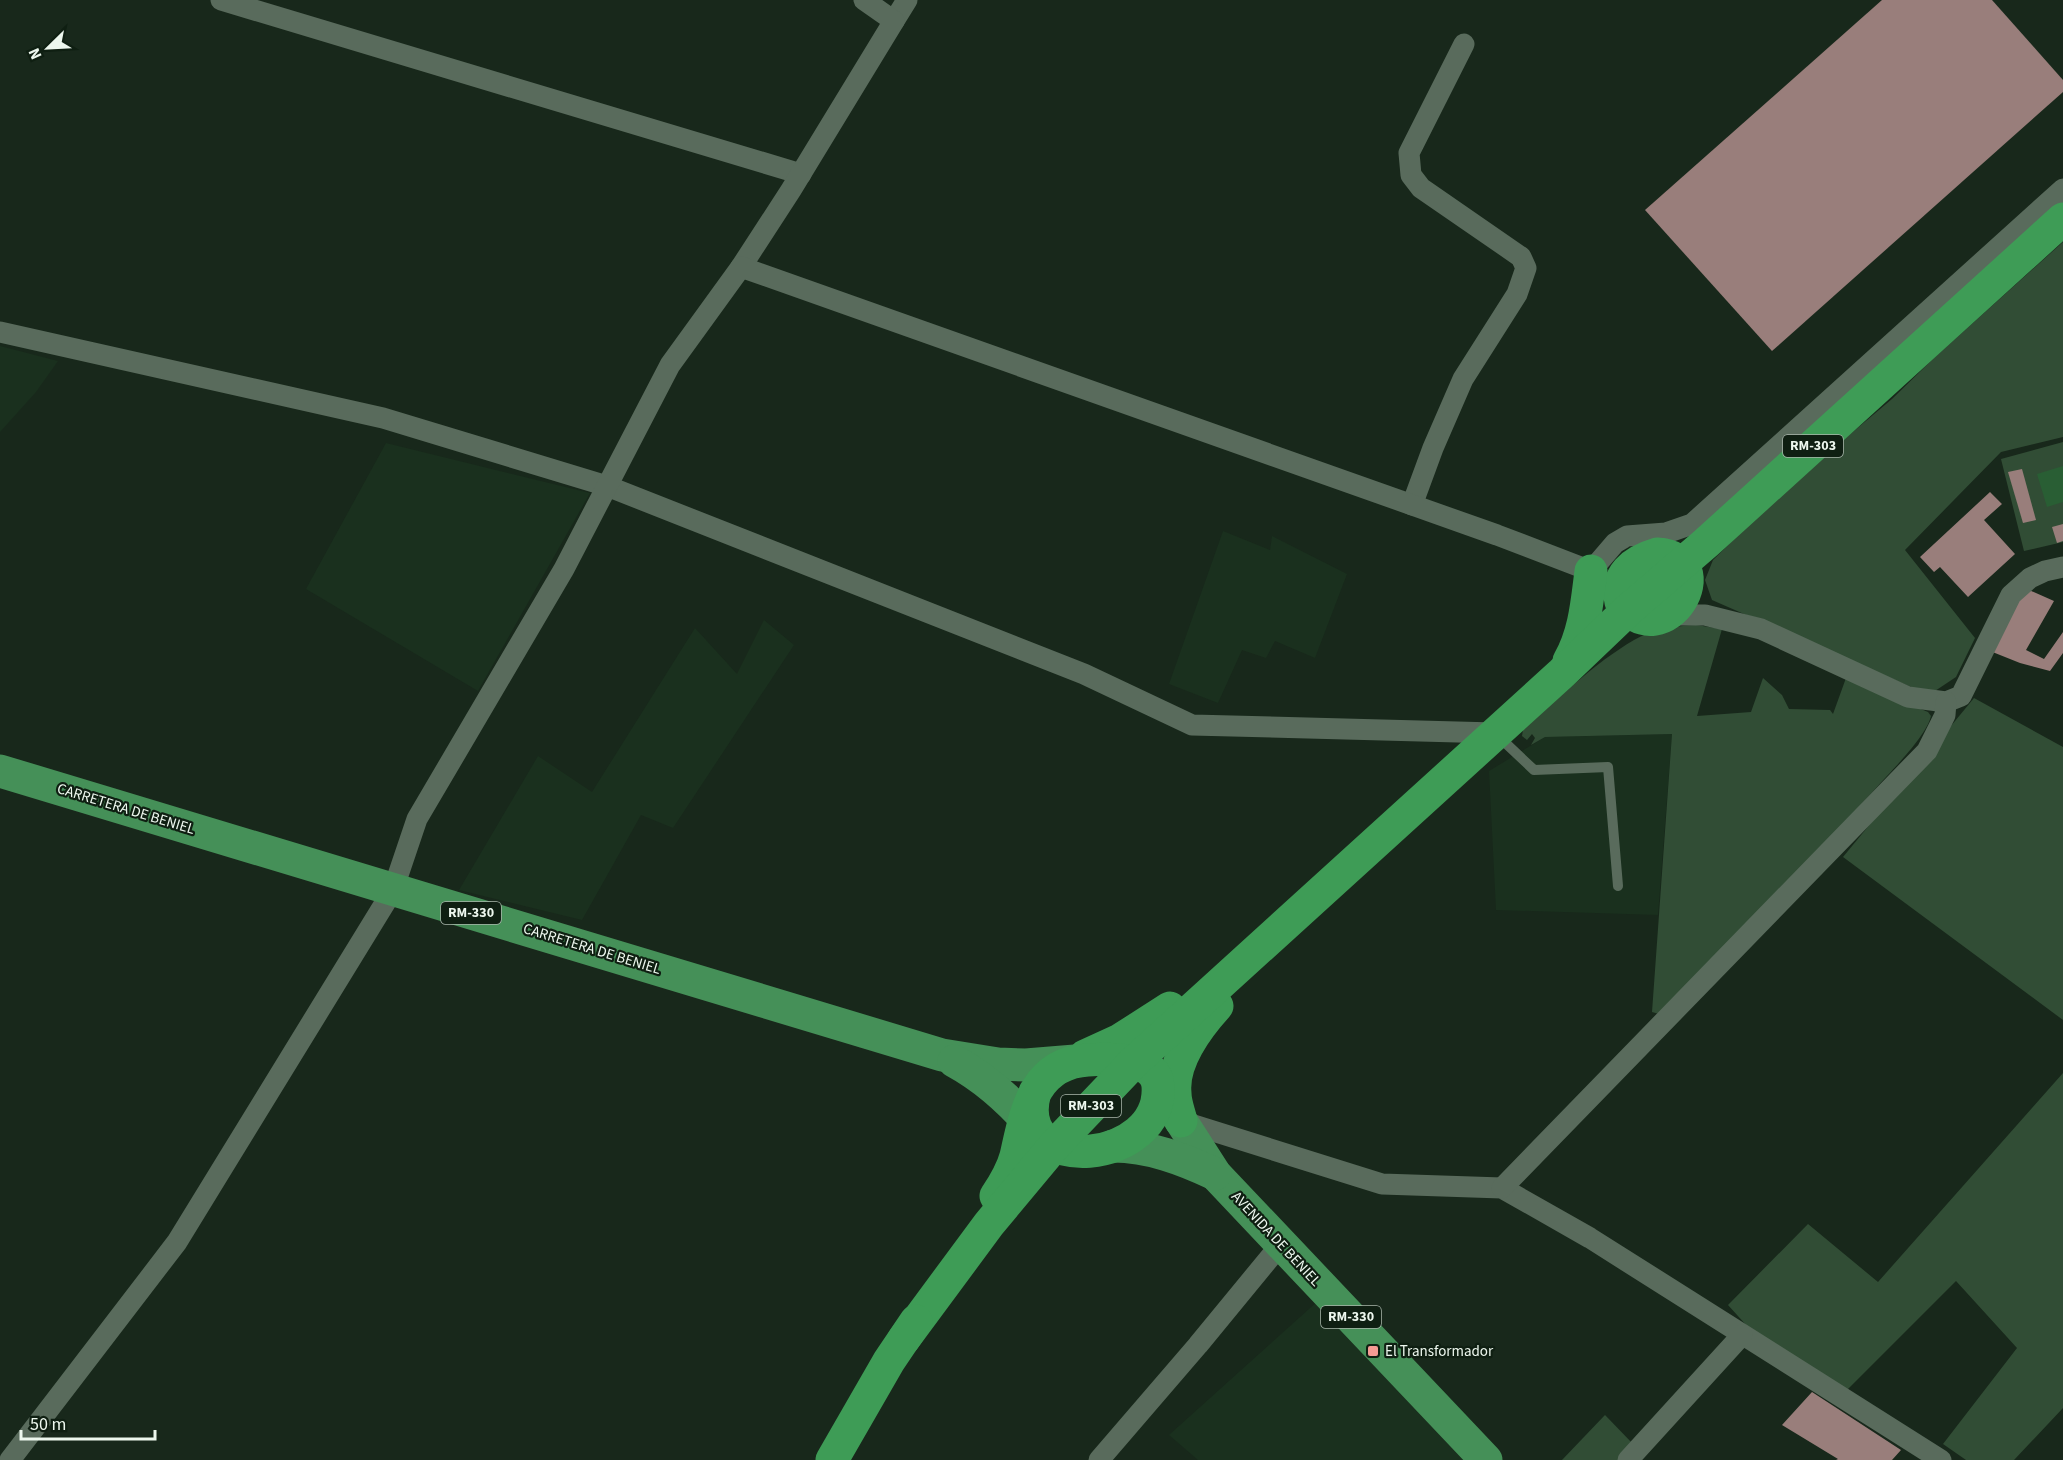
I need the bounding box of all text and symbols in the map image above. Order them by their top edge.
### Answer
north arrow [18,18,78,78]
text: N [23,44,47,63]
road number: RM-303 [1783,435,1843,457]
street label: CARRETERA DE BENIEL [55,778,197,840]
road number: RM-330 [441,902,501,924]
street label: CARRETERA DE BENIEL [521,918,663,980]
road number: RM-303 [1061,1095,1121,1117]
street label: AVENIDA DE BENIEL [1226,1187,1326,1291]
road number: RM-330 [1321,1306,1381,1328]
place label: El Transformador [1385,1341,1494,1362]
marker: El Transformador [1366,1344,1380,1358]
scale bar [21,1403,154,1441]
text: 50 m [30,1412,66,1437]

